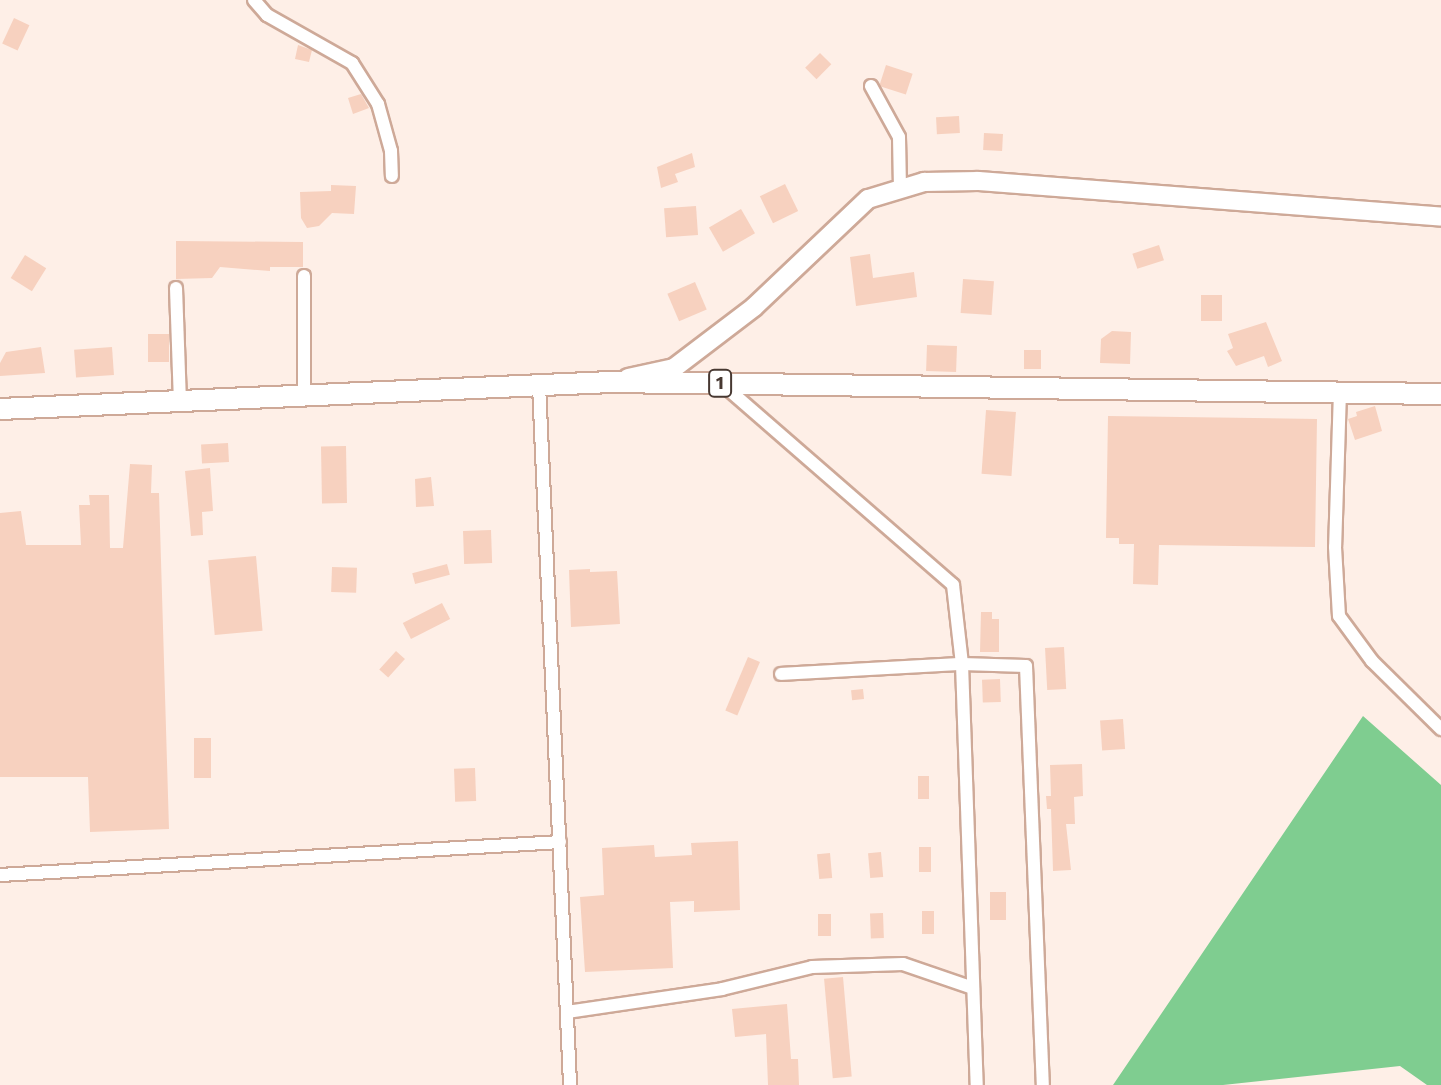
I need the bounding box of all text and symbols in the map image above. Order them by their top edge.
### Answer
road number: 1 [708,369,732,397]

